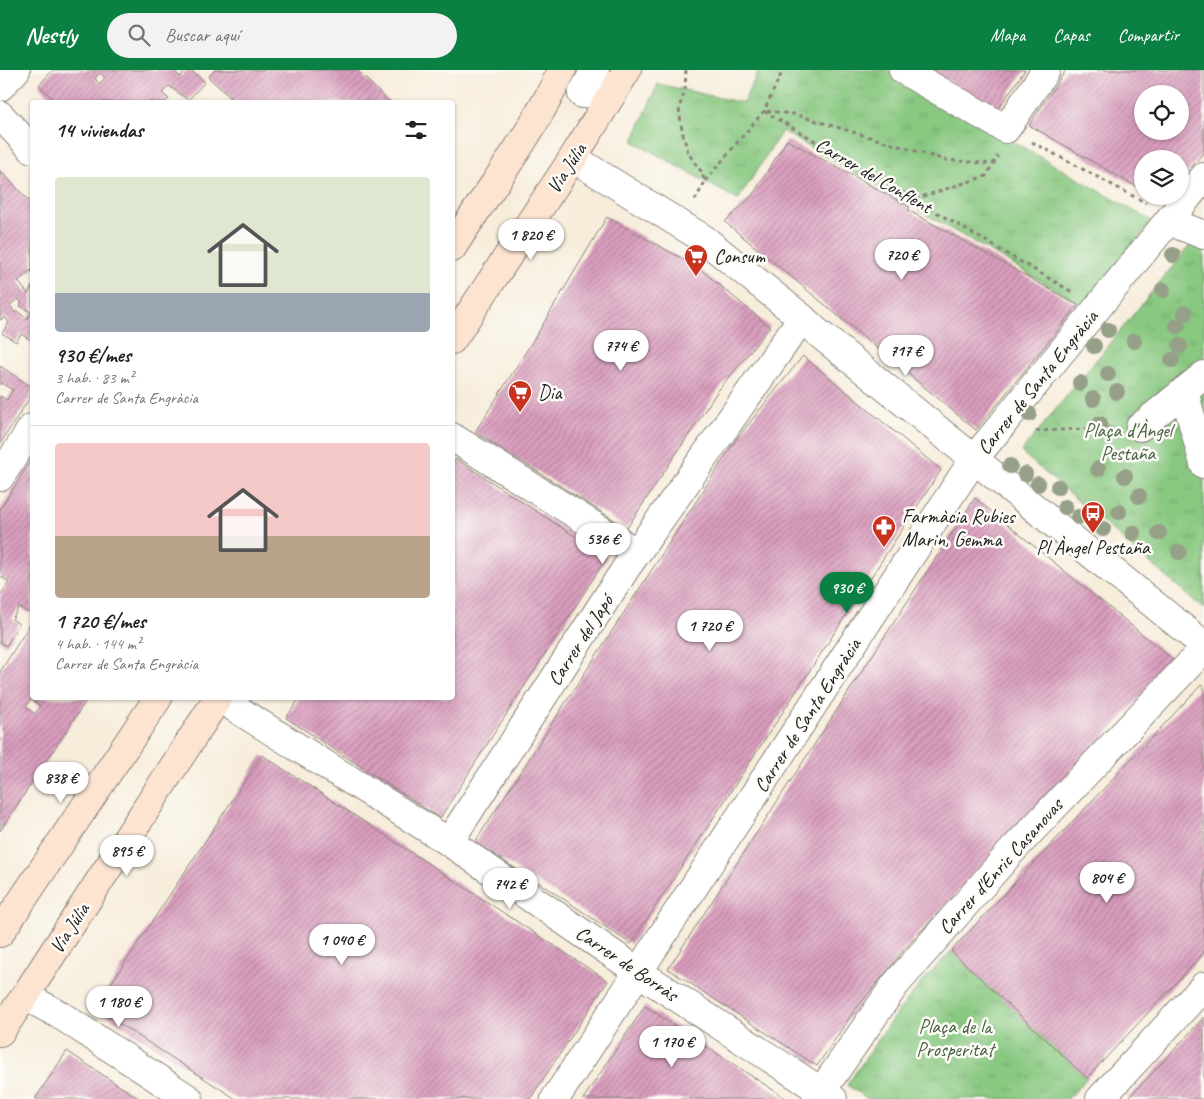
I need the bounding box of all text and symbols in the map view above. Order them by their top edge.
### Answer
search box [107,13,457,58]
text: Nestly [25,20,77,50]
icon: search [125,21,153,49]
text: Buscar aquí [165,23,239,47]
text: Mapa [990,24,1025,46]
text: Capas [1053,24,1090,46]
text: Compartir [1118,24,1179,46]
map controls [1134,85,1189,205]
button: locate [1134,85,1189,140]
icon: filters [402,116,430,144]
text: 14 viviendas [55,117,143,143]
street label: Carrer del Conflent [811,132,939,220]
street label: Via Júlia [541,137,593,198]
button: layers [1134,150,1189,205]
icon: home [198,210,288,300]
pin: 1 820 € [485,218,577,261]
text: 1 820 € [509,225,553,245]
pin: 720 € [867,238,937,281]
supermarket icon: Consum [683,243,709,277]
place label: Consum [714,244,766,269]
text: 720 € [886,245,918,265]
street label: Carrer de Santa Engràcia [971,304,1105,460]
pin: 774 € [586,330,656,372]
pin: 717 € [871,334,941,377]
text: 774 € [605,336,637,356]
text: 717 € [890,341,922,361]
text: 930 €/mes [55,342,131,368]
text: 3 hab. · 83 m² [55,368,134,388]
supermarket icon: Dia [507,379,533,413]
place label: Dia [538,380,564,405]
text: Carrer de Santa Engràcia [55,388,198,408]
park label: Plaça d'Àngel Pestaña [1084,418,1176,466]
icon: home [198,475,288,565]
bus stop icon: Pl Àngel Pestaña [1080,500,1106,534]
place label: Farmàcia Rubies Marin, Gemma [902,504,1017,552]
pharmacy icon: Farmàcia Rubies Marin, Gemma [871,514,897,548]
pin: 536 € [568,522,638,565]
text: 536 € [587,529,619,549]
place label: Pl Àngel Pestaña [1036,535,1151,560]
pin: 930 € [812,572,882,614]
text: 930 € [831,578,863,598]
street label: Carrer del Japó [542,588,621,690]
text: 1 720 €/mes [55,608,146,634]
pin: 1 720 € [664,610,756,652]
text: 1 720 € [688,616,732,636]
street label: Carrer de Santa Engràcia [748,632,868,797]
text: 4 hab. · 144 m² [55,634,141,654]
text: Carrer de Santa Engràcia [55,654,198,674]
pin: 838 € [26,762,96,804]
text: 838 € [45,768,77,788]
street label: Carrer d'Enric Casanovas [933,792,1069,939]
pin: 895 € [92,834,162,877]
text: 895 € [111,841,143,861]
pin: 804 € [1072,862,1142,904]
pin: 742 € [475,868,545,910]
text: 804 € [1091,868,1123,888]
text: 742 € [494,874,526,894]
street label: Via Júlia [44,897,96,958]
street label: Carrer de Borràs [571,920,684,1008]
pin: 1 040 € [296,924,388,966]
text: 1 040 € [320,930,364,950]
pin: 1 180 € [73,986,165,1028]
text: 1 180 € [97,992,141,1012]
park label: Plaça de la Prosperitat [916,1014,997,1062]
pin: 1 170 € [626,1026,718,1068]
text: 1 170 € [650,1032,694,1052]

